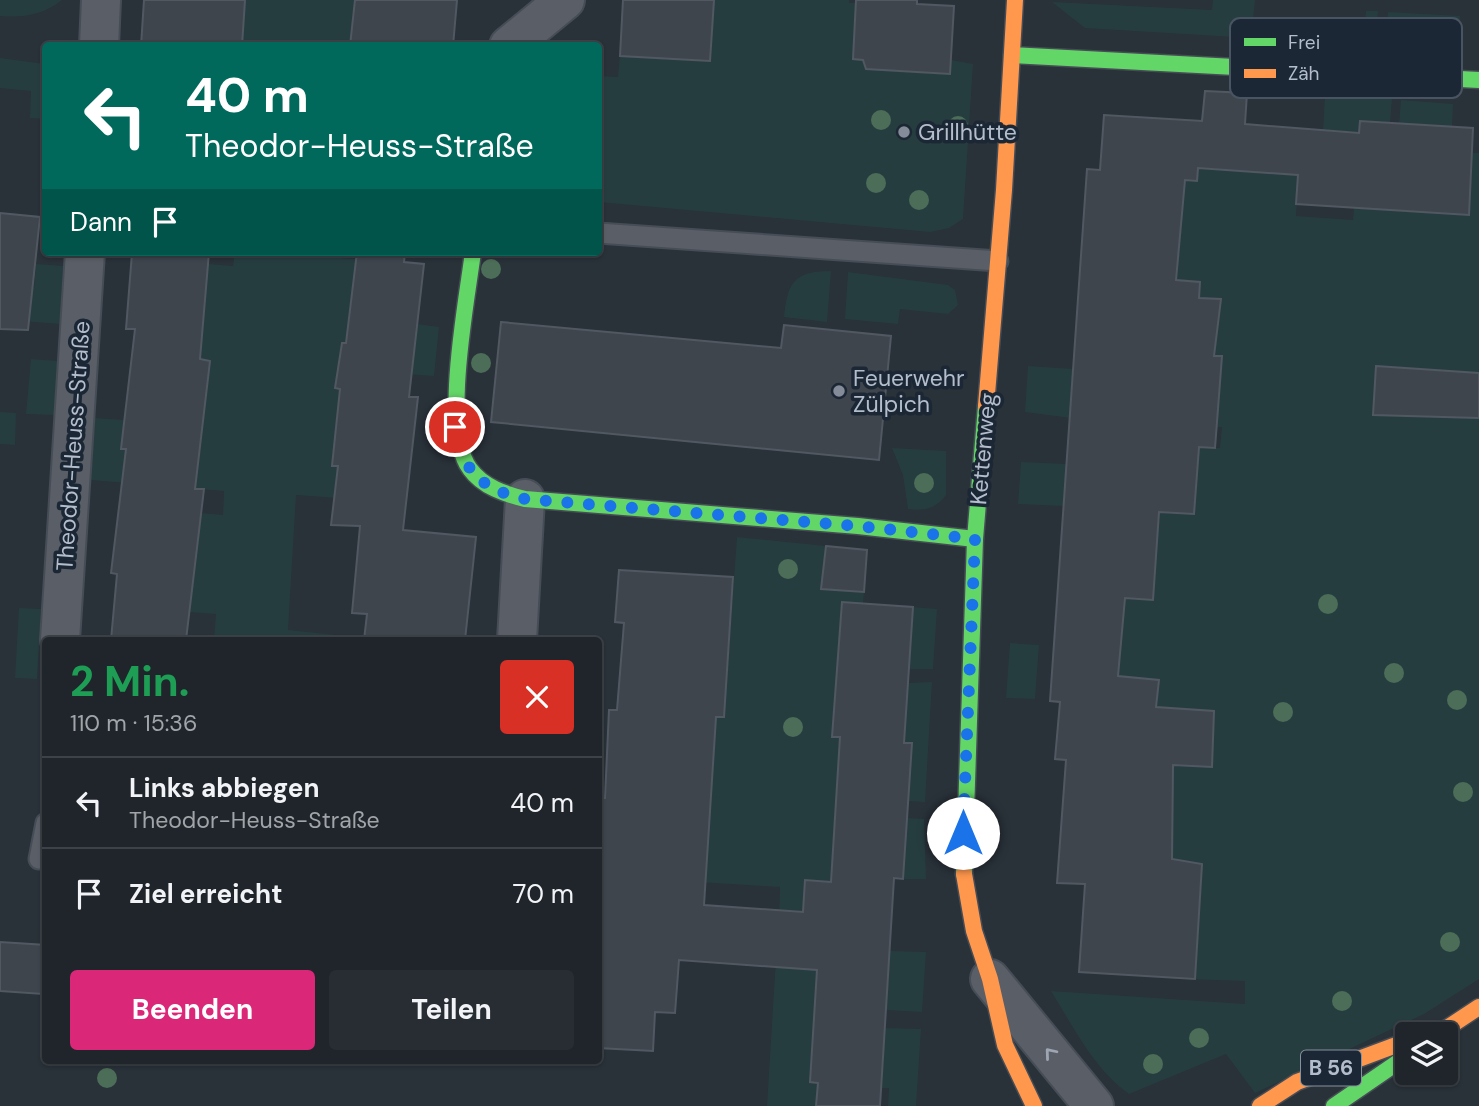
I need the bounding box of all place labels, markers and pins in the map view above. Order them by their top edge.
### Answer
place label: Grillhütte [918,117,1017,147]
marker: Grillhütte [896,124,912,140]
place label: Feuerwehr Zülpich [853,363,965,419]
marker: Feuerwehr Zülpich [831,383,847,399]
pin [425,397,485,457]

